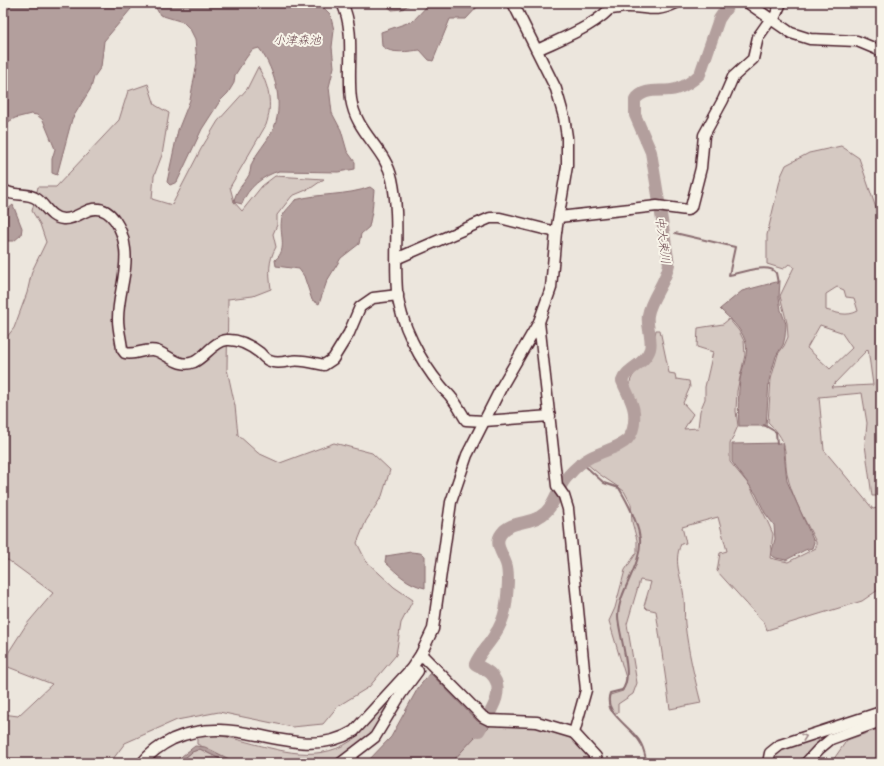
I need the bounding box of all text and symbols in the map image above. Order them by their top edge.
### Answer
water label: 小津森池 [273,31,322,47]
water label: 中大束川 [653,215,675,265]
one-way arrow [801,733,808,742]

